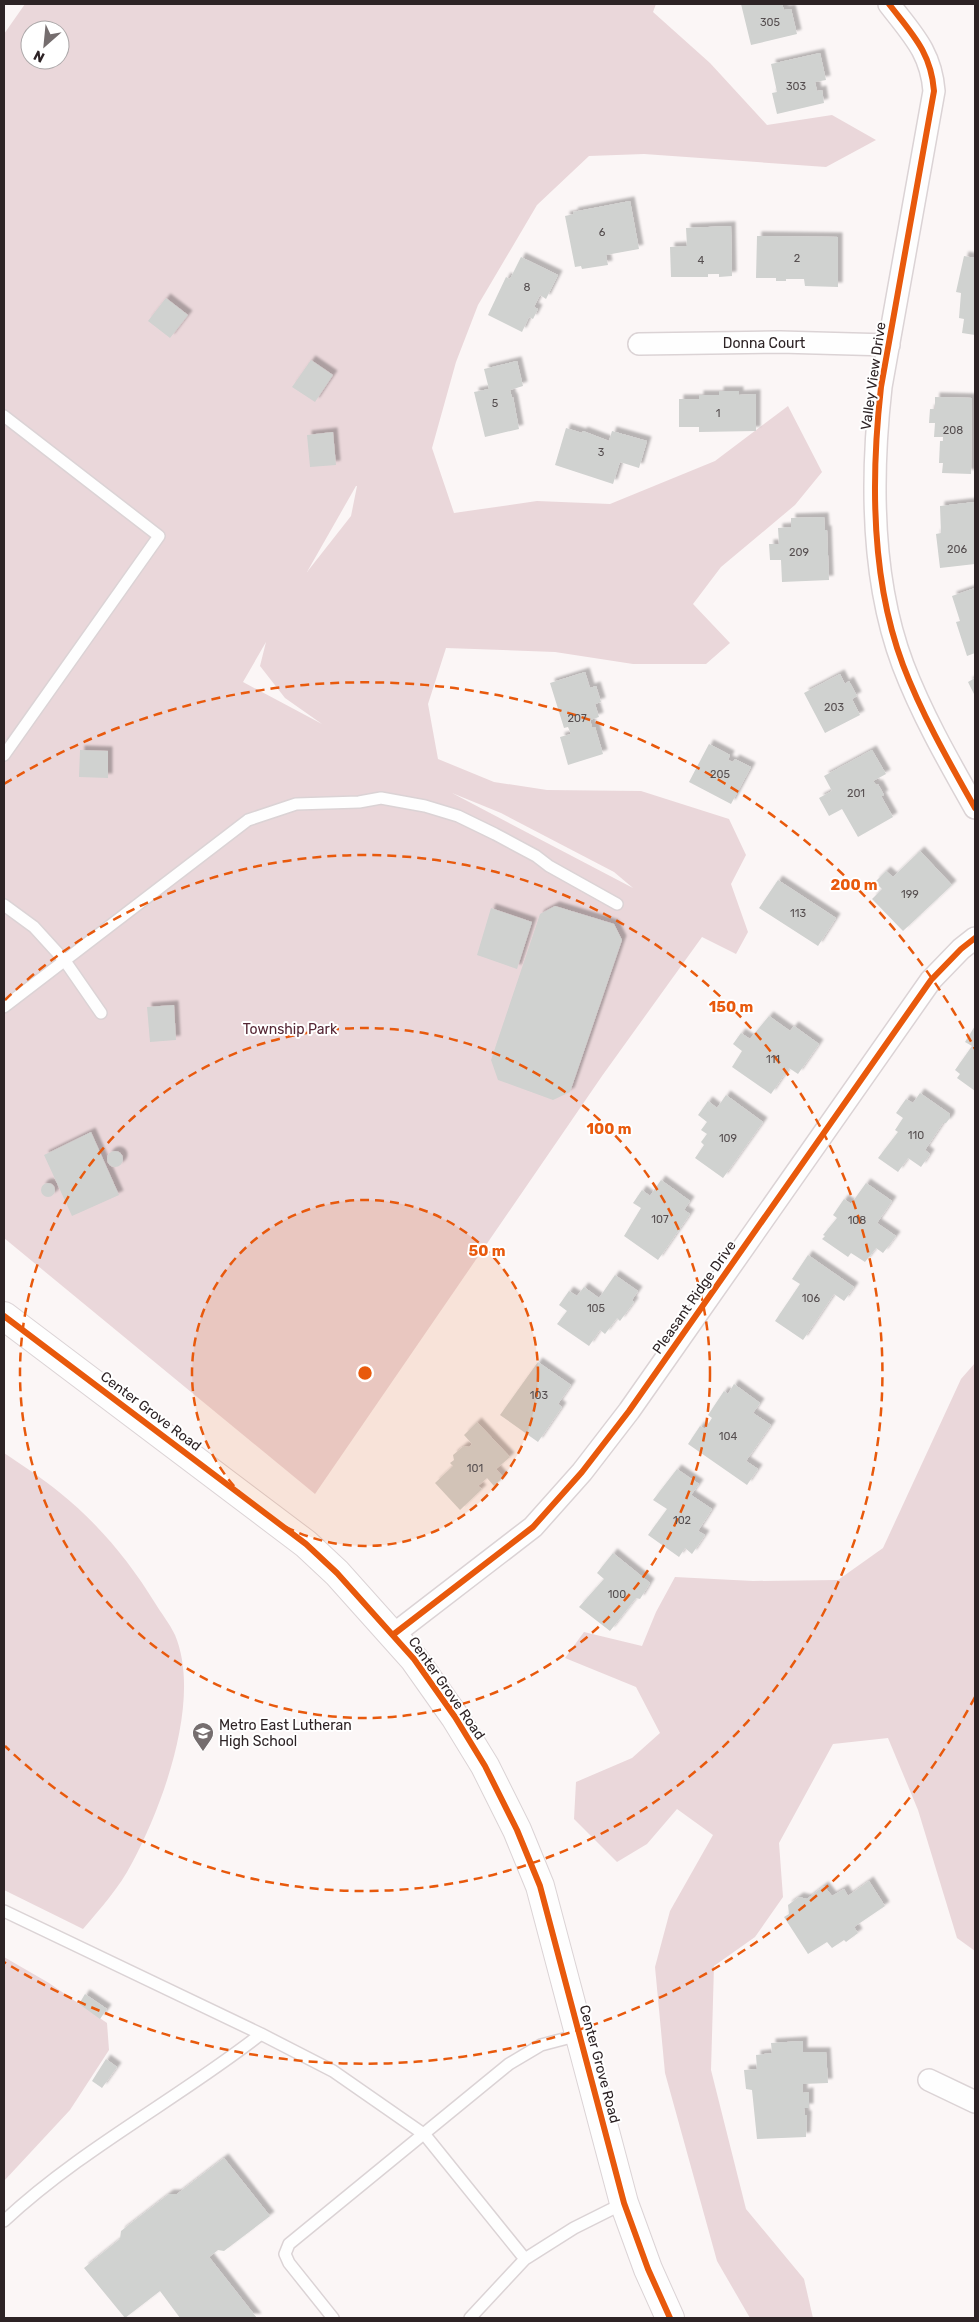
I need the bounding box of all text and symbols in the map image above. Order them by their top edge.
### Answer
house number: 305 [760,16,781,29]
north arrow [20,20,70,70]
text: N [31,46,48,66]
house number: 303 [786,80,806,93]
house number: 6 [599,226,606,239]
house number: 2 [794,252,800,265]
house number: 4 [698,254,705,267]
house number: 8 [524,281,531,294]
street label: Valley View Drive [857,321,890,431]
street label: Donna Court [723,335,806,352]
house number: 5 [492,397,499,410]
house number: 1 [716,407,720,420]
house number: 208 [943,424,963,437]
house number: 3 [598,446,605,459]
house number: 206 [947,543,967,556]
house number: 209 [789,546,809,559]
house number: 203 [824,701,844,714]
house number: 207 [567,712,587,725]
house number: 205 [710,768,730,781]
house number: 201 [847,787,865,800]
text: 200 m [830,876,878,894]
house number: 199 [901,888,919,901]
house number: 113 [790,907,806,920]
text: 150 m [709,998,753,1016]
park label: Township Park [243,1021,338,1038]
house number: 111 [766,1053,780,1066]
text: 100 m [587,1120,631,1138]
house number: 110 [908,1129,924,1142]
house number: 109 [719,1132,737,1145]
house number: 107 [651,1213,669,1226]
house number: 108 [848,1214,866,1227]
street label: Pleasant Ridge Drive [649,1237,740,1357]
text: 50 m [469,1242,505,1260]
house number: 106 [802,1292,821,1305]
house number: 105 [587,1302,606,1315]
centre of rings [356,1364,374,1382]
street label: Center Grove Road [97,1368,204,1455]
house number: 103 [530,1389,549,1402]
house number: 104 [719,1430,737,1443]
house number: 101 [467,1462,483,1475]
house number: 102 [673,1514,691,1527]
house number: 100 [608,1588,626,1601]
street label: Center Grove Road [405,1634,488,1743]
place label: Metro East Lutheran High School [219,1717,352,1750]
school or university icon: Metro East Lutheran High School [191,1721,215,1752]
street label: Center Grove Road [576,2003,623,2125]

